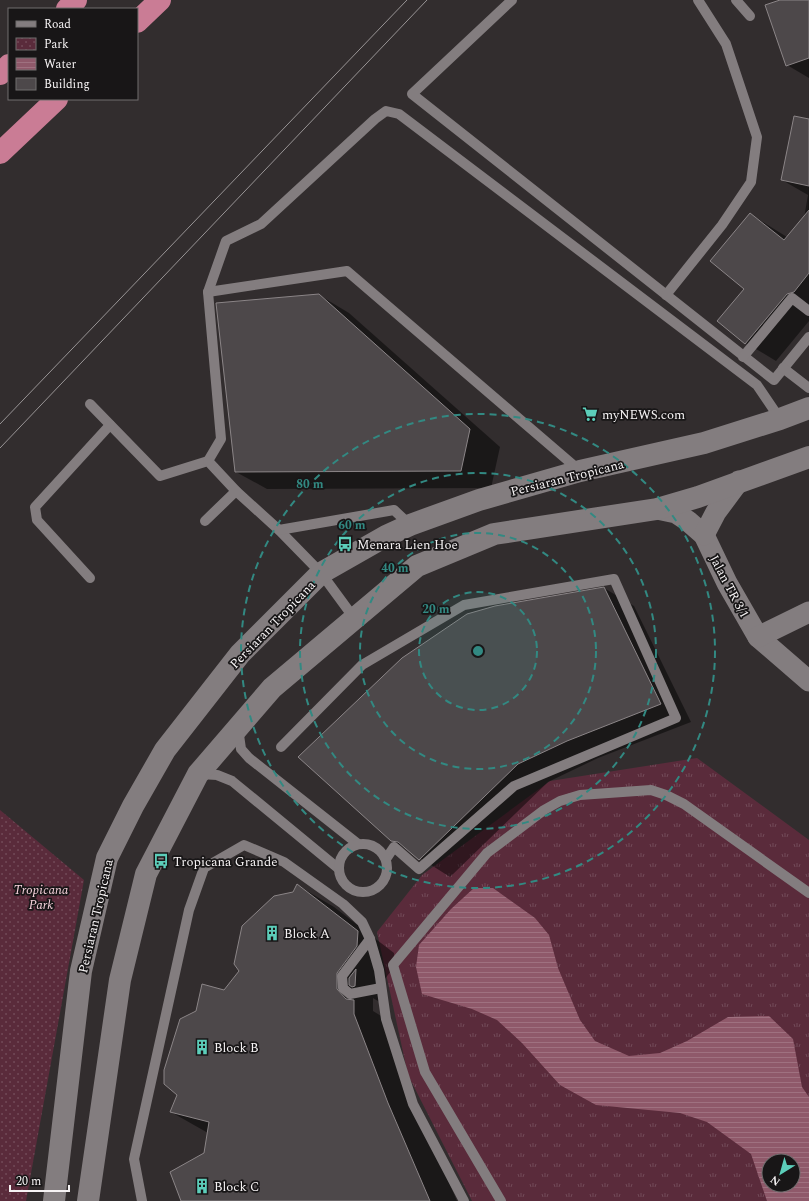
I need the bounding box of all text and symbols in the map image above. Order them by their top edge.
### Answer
legend [8,8,138,100]
text: Road [44,15,71,34]
text: Park [44,35,69,54]
text: Water [44,55,76,74]
text: Building [44,75,90,94]
supermarket icon: myNEWS.com [581,405,599,423]
place label: myNEWS.com [602,405,685,425]
street label: Persiaran Tropicana [508,454,627,502]
text: 80 m [296,475,324,494]
text: 60 m [338,516,366,535]
bus stop icon: Menara Lien Hoe [336,535,354,553]
place label: Menara Lien Hoe [357,535,458,555]
street label: Jalan TR 3/1 [704,551,754,622]
text: 40 m [381,559,409,578]
street label: Persiaran Tropicana [225,575,321,674]
text: 20 m [422,600,450,619]
centre of rings [471,644,485,658]
bus stop icon: Tropicana Grande [152,852,170,870]
place label: Tropicana Grande [173,852,277,872]
street label: Persiaran Tropicana [73,857,119,975]
park label: Tropicana Park [14,880,69,915]
building icon: Block A [263,924,281,942]
place label: Block A [284,924,330,944]
building icon: Block B [193,1038,211,1056]
place label: Block B [214,1038,259,1058]
north arrow [761,1153,801,1193]
scale bar [10,1167,69,1193]
text: N [767,1171,784,1190]
text: 20 m [16,1172,41,1191]
building icon: Block C [193,1177,211,1195]
place label: Block C [214,1177,260,1197]

